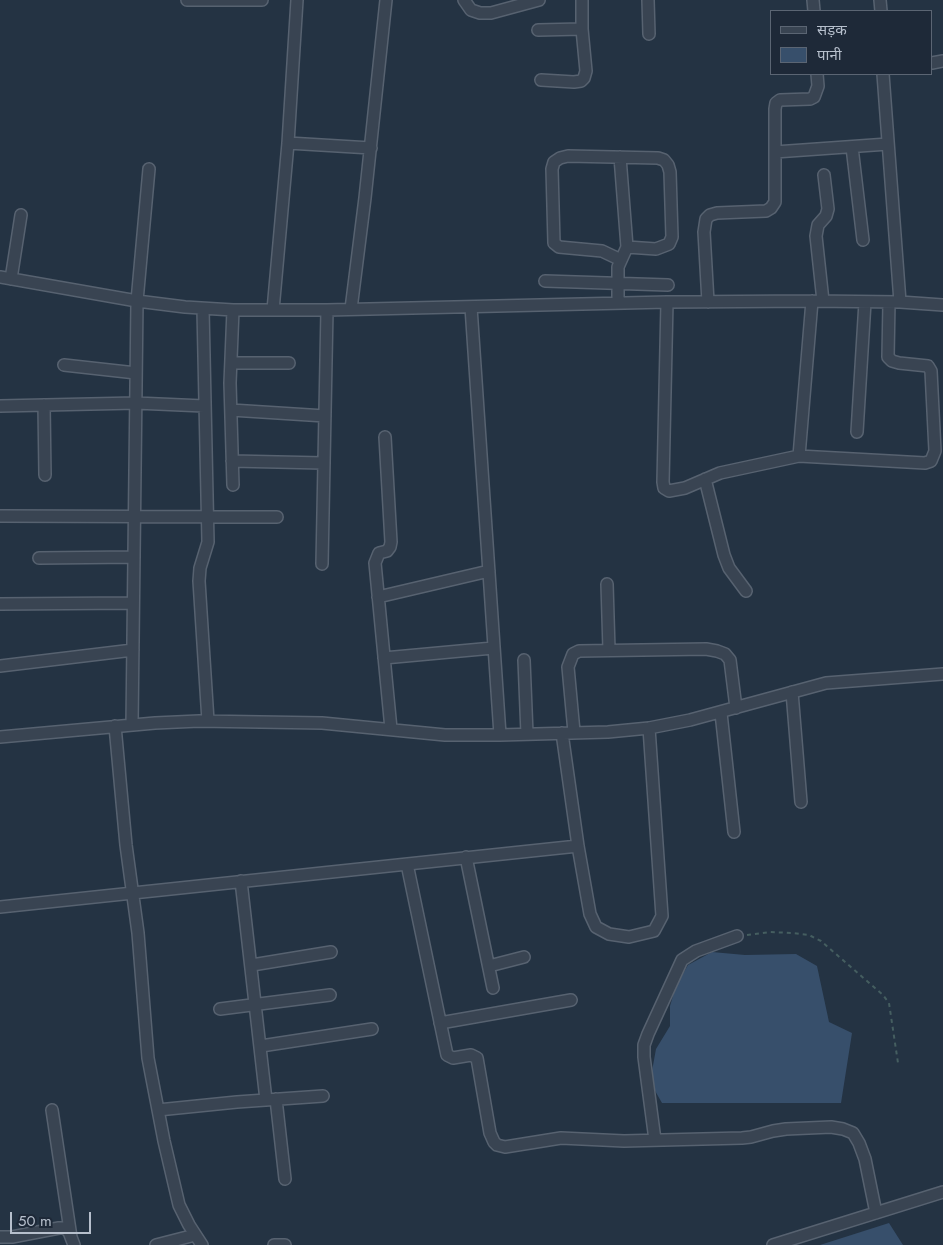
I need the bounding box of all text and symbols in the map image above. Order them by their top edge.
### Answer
legend [770,10,933,75]
text: सड़क [817,19,847,41]
text: पानी [817,44,842,66]
scale bar [12,1202,94,1234]
text: 50 m [18,1210,52,1232]

